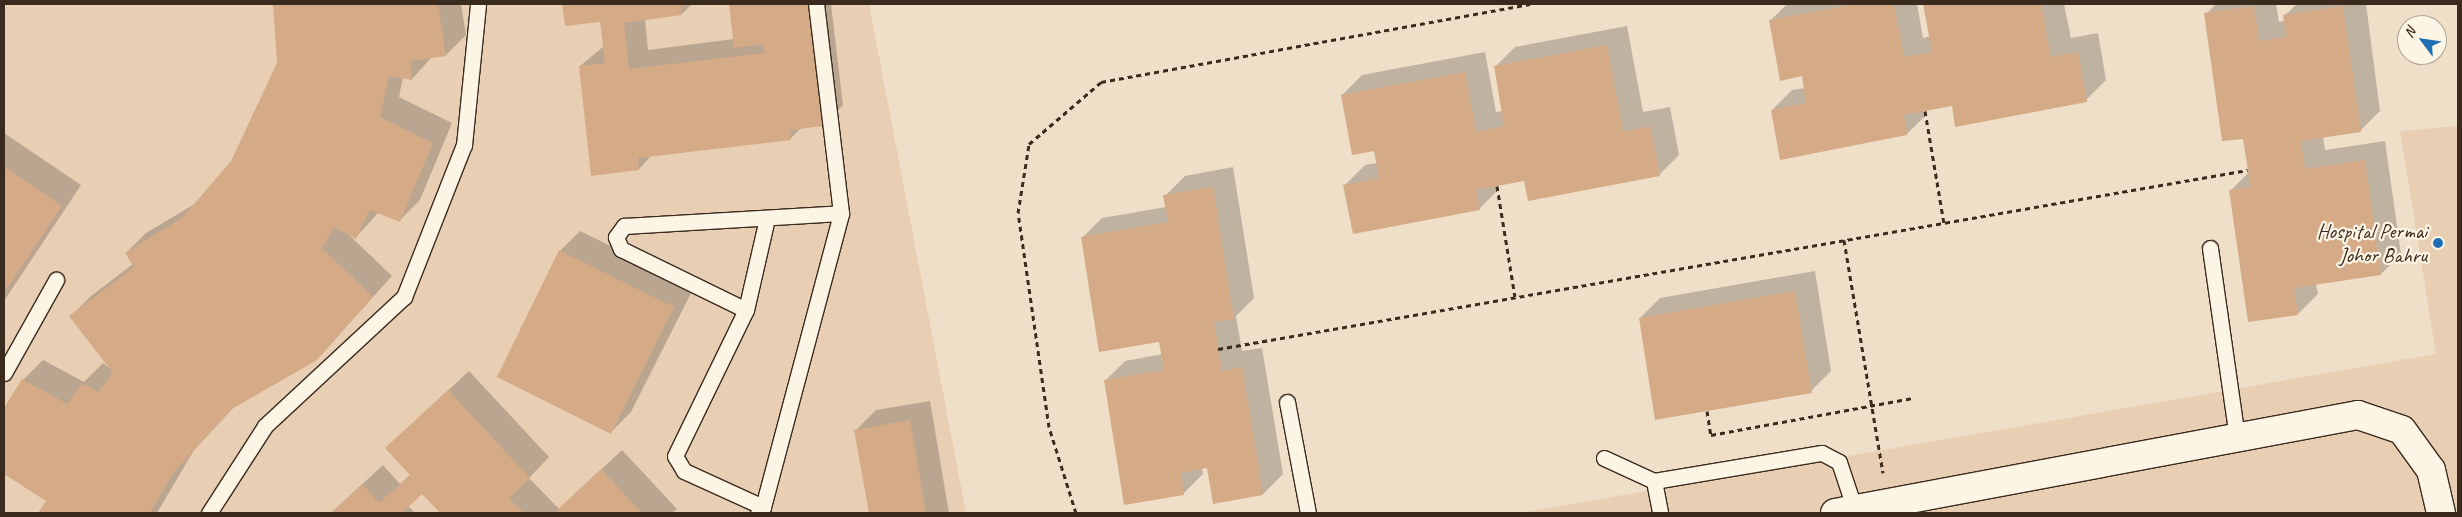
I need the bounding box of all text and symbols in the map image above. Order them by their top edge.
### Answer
north arrow [2397,15,2447,65]
text: N [2400,24,2419,41]
place label: Hospital Permai Johor Bahru [2316,218,2427,268]
marker: Hospital Permai Johor Bahru [2431,236,2445,250]

